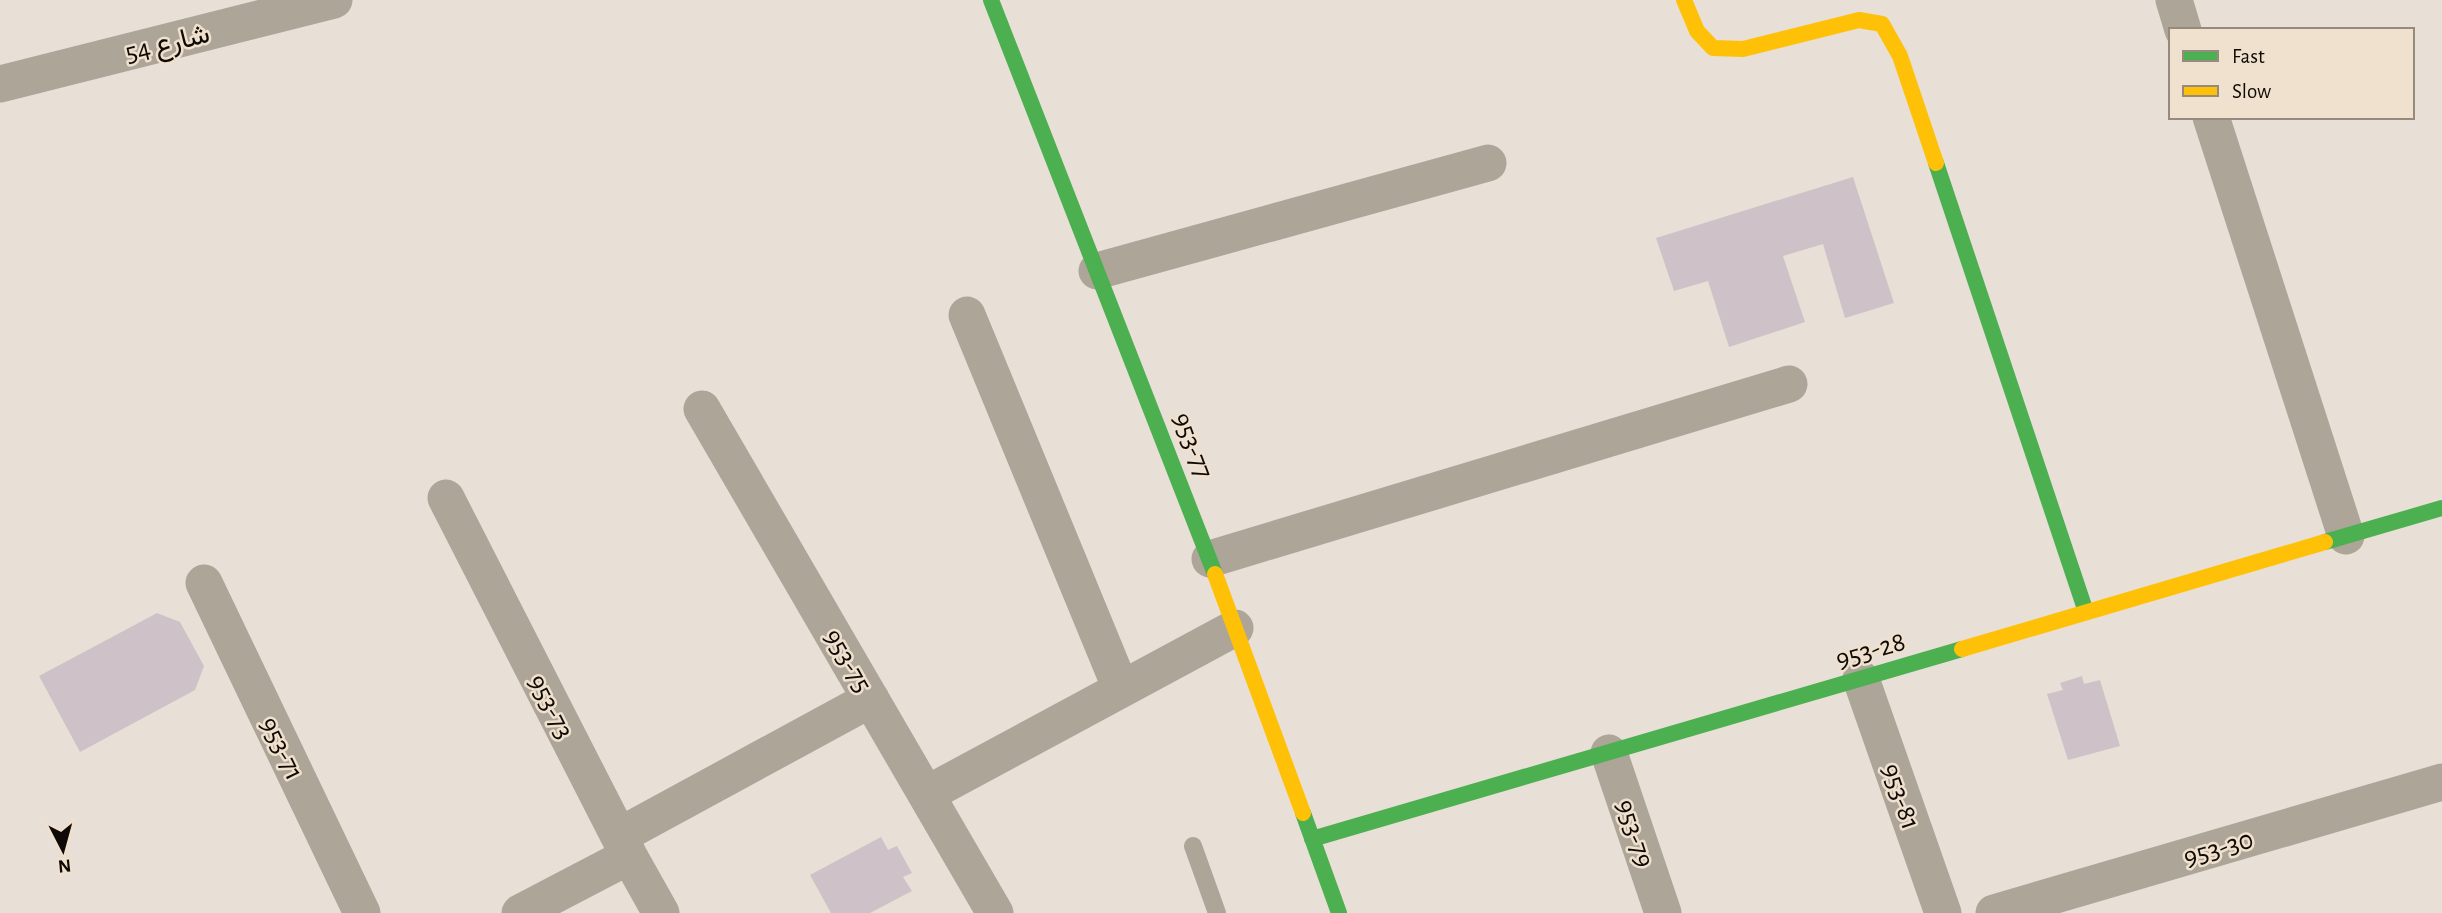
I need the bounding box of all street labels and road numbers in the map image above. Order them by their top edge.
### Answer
street label: شارع 54 [122,20,213,71]
street label: 953-77 [1167,409,1217,483]
street label: 953-75 [818,624,876,698]
street label: 953-28 [1833,628,1909,674]
street label: 953-73 [522,670,578,744]
street label: 953-71 [254,713,308,785]
street label: 953-81 [1876,760,1924,833]
street label: 953-79 [1610,796,1658,871]
street label: 953-30 [2180,826,2257,872]

